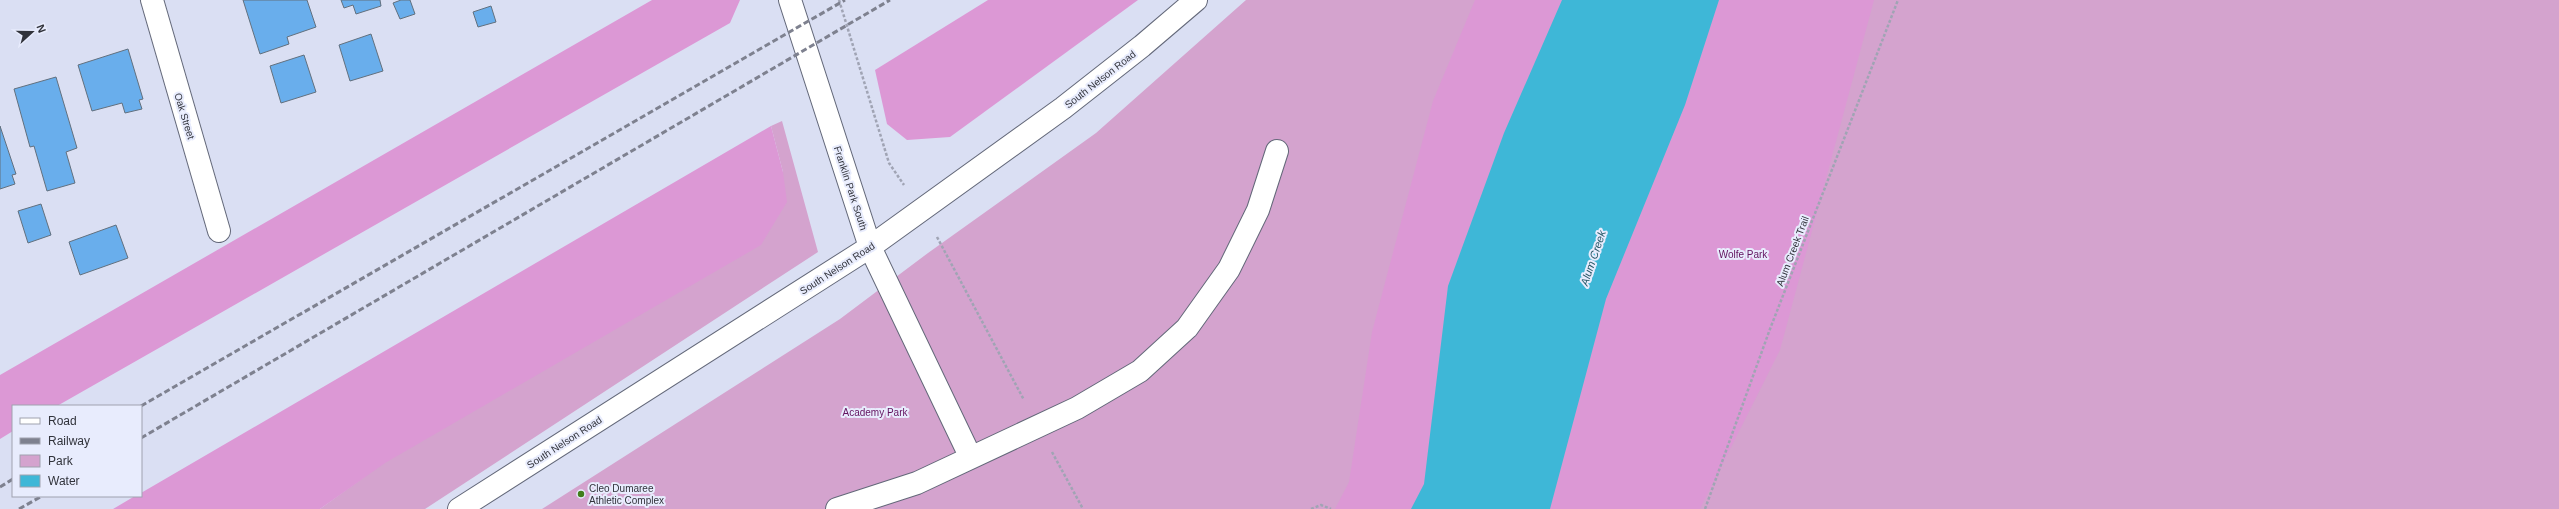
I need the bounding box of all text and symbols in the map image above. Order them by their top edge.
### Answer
north arrow [12,12,52,52]
text: N [34,23,48,34]
street label: South Nelson Road [1063,48,1138,110]
street label: Oak Street [172,92,197,141]
street label: Franklin Park South [832,145,869,232]
street label: Alum Creek Trail [1774,215,1811,288]
water label: Alum Creek [1578,228,1608,288]
street label: South Nelson Road [798,240,877,297]
park label: Wolfe Park [1719,249,1768,260]
legend [12,405,142,497]
park label: Academy Park [842,407,909,418]
text: Road [48,414,77,428]
street label: South Nelson Road [525,414,604,471]
text: Railway [48,434,90,448]
text: Park [48,454,74,468]
text: Water [48,474,80,488]
place label: Cleo Dumaree Athletic Complex [589,483,664,506]
marker: Cleo Dumaree Athletic Complex [576,489,586,499]

